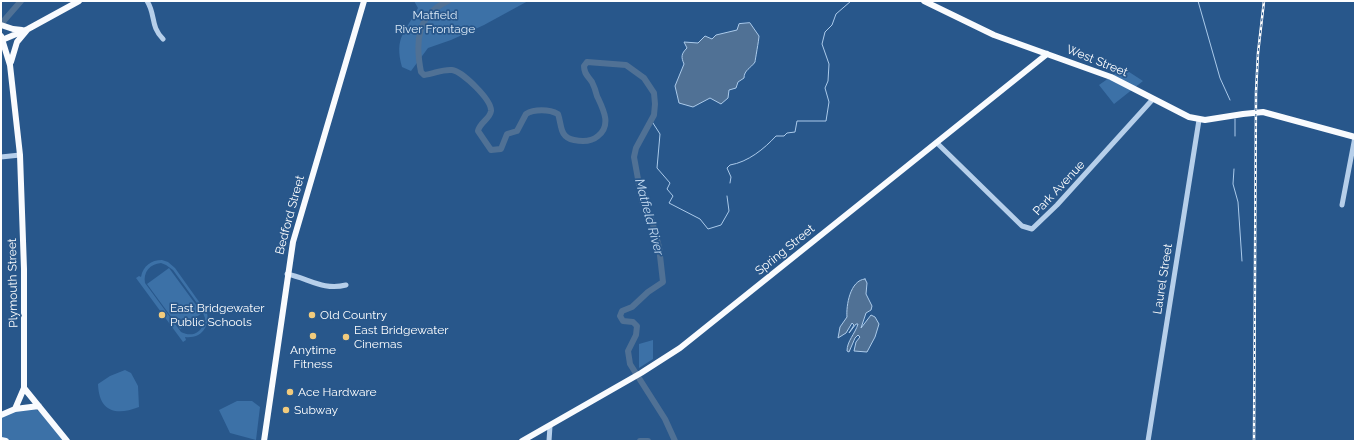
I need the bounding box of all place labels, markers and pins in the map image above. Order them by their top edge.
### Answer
place label: East Bridgewater Public Schools [170,301,265,329]
place label: Old Country [320,308,387,322]
marker: East Bridgewater Public Schools [157,310,167,320]
marker: Old Country [307,310,317,320]
place label: East Bridgewater Cinemas [354,323,449,351]
marker: Anytime Fitness [308,331,318,341]
marker: East Bridgewater Cinemas [341,332,351,342]
place label: Anytime Fitness [290,343,336,371]
place label: Ace Hardware [298,385,377,399]
marker: Ace Hardware [285,387,295,397]
place label: Subway [294,403,338,417]
marker: Subway [281,405,291,415]

